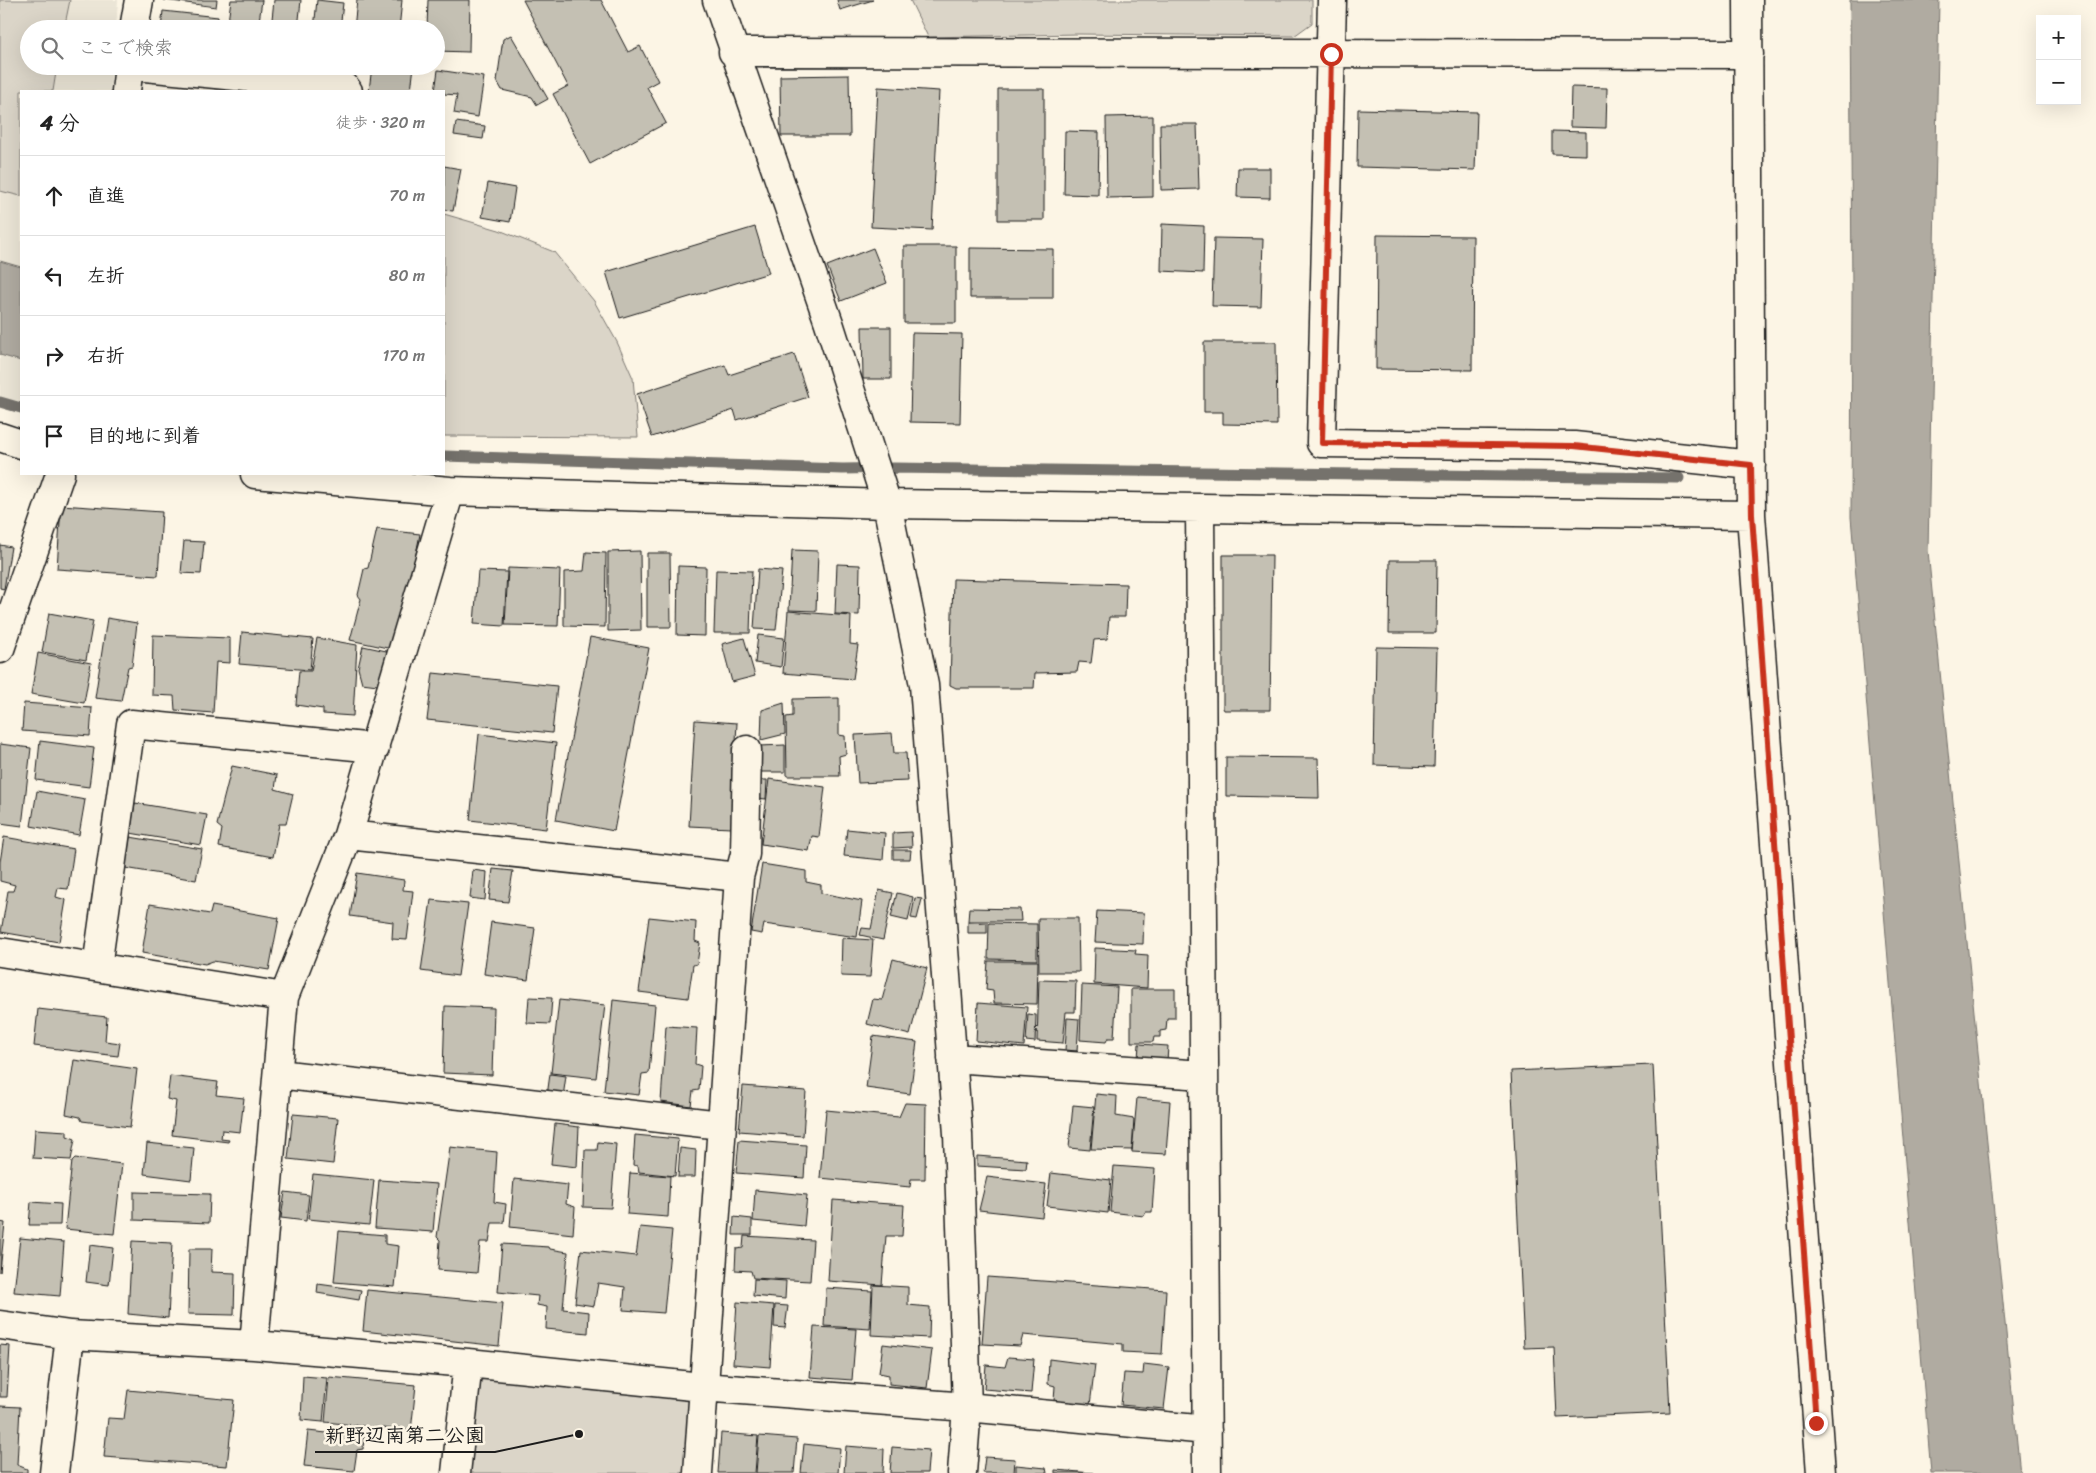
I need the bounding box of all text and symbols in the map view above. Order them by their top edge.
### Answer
map controls [2036,15,2081,105]
button: + [2036,15,2081,60]
search box [20,20,445,75]
text: ここで検索 [78,31,173,64]
icon: search [38,34,66,62]
route start [1320,43,1343,66]
button: − [2036,60,2081,105]
text: 4 分 [40,104,80,142]
text: 徒歩 · 320 m [336,108,425,137]
text: 直進 [87,179,125,212]
text: 70 m [389,181,425,210]
icon: ahead [40,182,68,210]
text: 左折 [87,259,125,292]
text: 80 m [389,261,425,290]
icon: left [40,262,68,290]
text: 右折 [87,339,125,372]
text: 170 m [382,341,425,370]
icon: right [40,342,68,370]
text: 目的地に到着 [87,419,201,452]
icon: arrive [40,422,68,450]
route end [1805,1412,1828,1435]
callout: 新野辺南第二公園 [315,1417,495,1452]
text: 新野辺南第二公園 [325,1418,485,1453]

